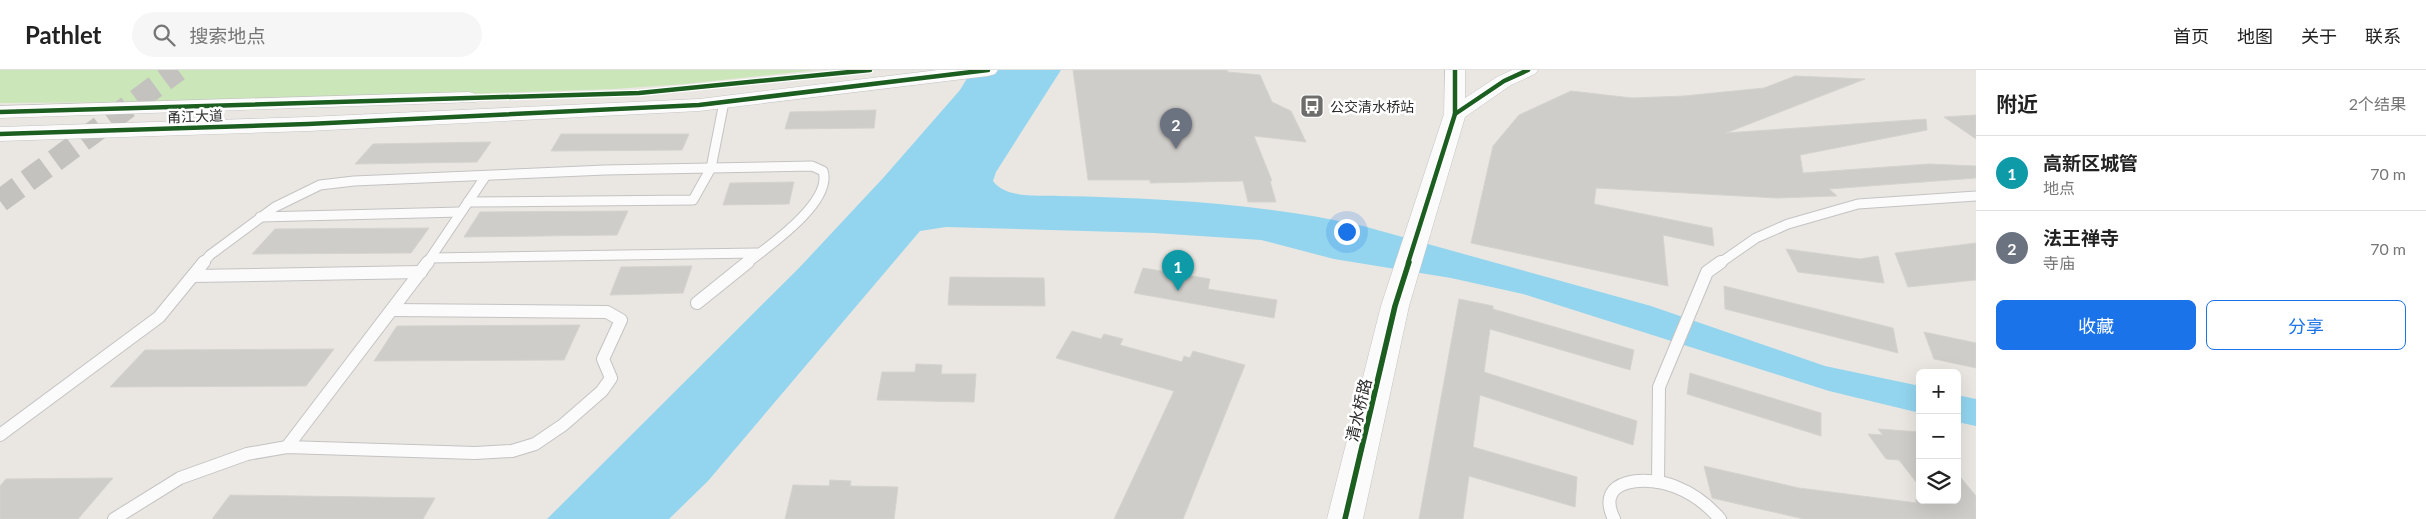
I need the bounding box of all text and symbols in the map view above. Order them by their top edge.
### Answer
search box [132,12,482,57]
text: Pathlet [25,20,102,49]
icon: search [150,21,178,49]
text: 搜索地点 [190,24,266,47]
text: 首页 [2173,25,2209,47]
text: 地图 [2237,25,2273,47]
text: 关于 [2301,25,2337,47]
text: 联系 [2365,25,2401,47]
text: 附近 [1996,91,2038,116]
bus stop icon: 公交清水桥站 [1299,93,1325,119]
text: 2个结果 [2349,94,2406,113]
place label: 公交清水桥站 [1330,98,1414,115]
street label: 甬江大道 [167,107,223,125]
pin: 2 [1160,108,1192,149]
text: 高新区城管 [2043,151,2138,174]
text: 1 [2007,164,2017,183]
text: 70 m [2370,164,2406,183]
text: 地点 [2043,178,2075,197]
your location [1334,219,1360,245]
text: 法王禅寺 [2043,226,2119,249]
text: 2 [2007,239,2017,258]
text: 70 m [2370,239,2406,258]
pin: 1 [1162,250,1194,291]
text: 寺庙 [2043,253,2075,272]
button: 收藏 [1996,300,2196,350]
button: 分享 [2206,300,2406,350]
map controls [1916,369,1961,504]
button: + [1916,369,1961,414]
street label: 清水桥路 [1342,377,1374,443]
button: − [1916,414,1961,459]
button: layers [1916,459,1961,504]

